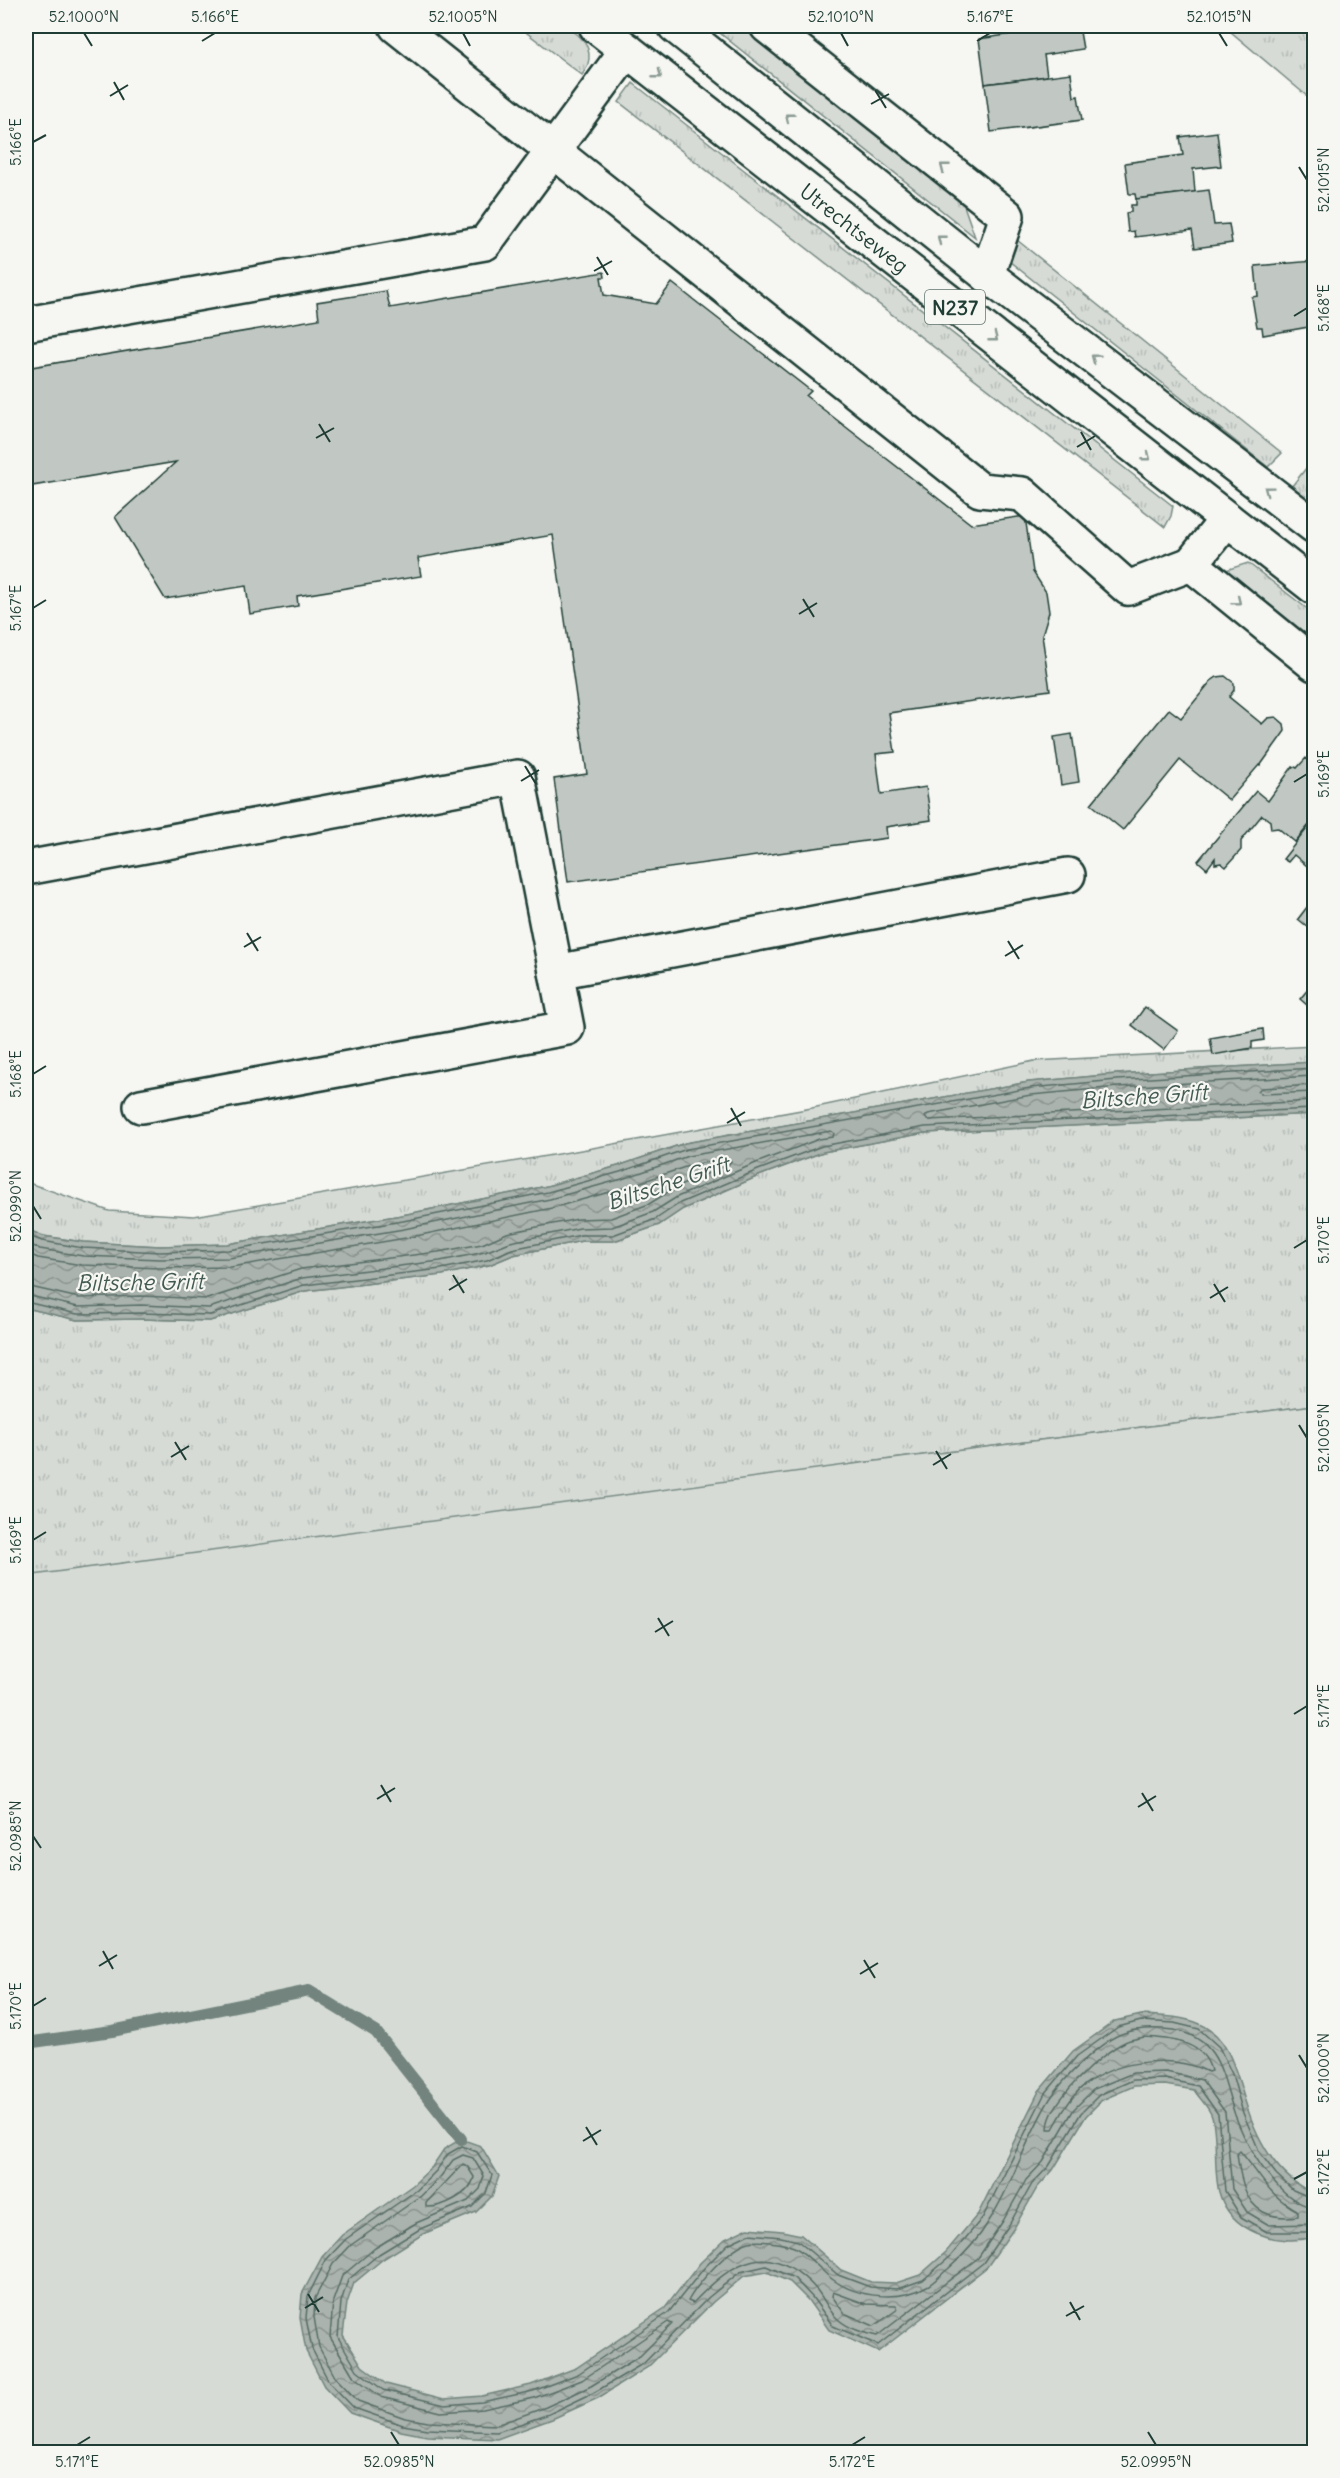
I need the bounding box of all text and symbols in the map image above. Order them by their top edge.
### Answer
text: 52.1000°N [49,7,119,26]
text: 5.166°E [191,7,239,26]
text: 52.1005°N [428,7,498,26]
text: 52.1010°N [808,7,874,26]
text: 5.167°E [967,7,1014,26]
text: 52.1015°N [1186,7,1252,26]
one-way arrow [652,67,663,78]
one-way arrow [785,113,796,124]
text: 5.166°E [6,118,25,166]
text: 52.1015°N [1314,147,1333,213]
one-way arrow [940,163,951,174]
street label: Utrechtseweg [795,177,914,279]
one-way arrow [937,235,948,246]
text: 5.168°E [1314,284,1333,332]
road number: N237 [925,290,985,324]
one-way arrow [987,330,998,341]
one-way arrow [1090,354,1101,365]
one-way arrow [1141,450,1152,461]
one-way arrow [1264,486,1275,497]
text: 5.167°E [6,584,25,631]
one-way arrow [1230,594,1241,605]
text: 5.169°E [1314,750,1333,798]
text: 5.168°E [6,1050,25,1098]
water label: Biltsche Grift [1080,1077,1211,1114]
water label: Biltsche Grift [603,1149,735,1216]
text: 52.0990°N [6,1170,25,1242]
text: 5.170°E [1314,1216,1333,1264]
water label: Biltsche Grift [76,1267,206,1297]
text: 52.1005°N [1314,1403,1333,1473]
text: 5.169°E [6,1516,25,1564]
text: 5.171°E [1314,1684,1333,1728]
text: 52.0985°N [6,1800,25,1872]
text: 5.170°E [6,1982,25,2030]
text: 52.1000°N [1314,2033,1333,2103]
text: 5.172°E [1314,2149,1333,2195]
text: 5.171°E [55,2452,99,2471]
text: 52.0985°N [363,2452,435,2471]
text: 5.172°E [829,2452,875,2471]
text: 52.0995°N [1120,2452,1192,2471]

